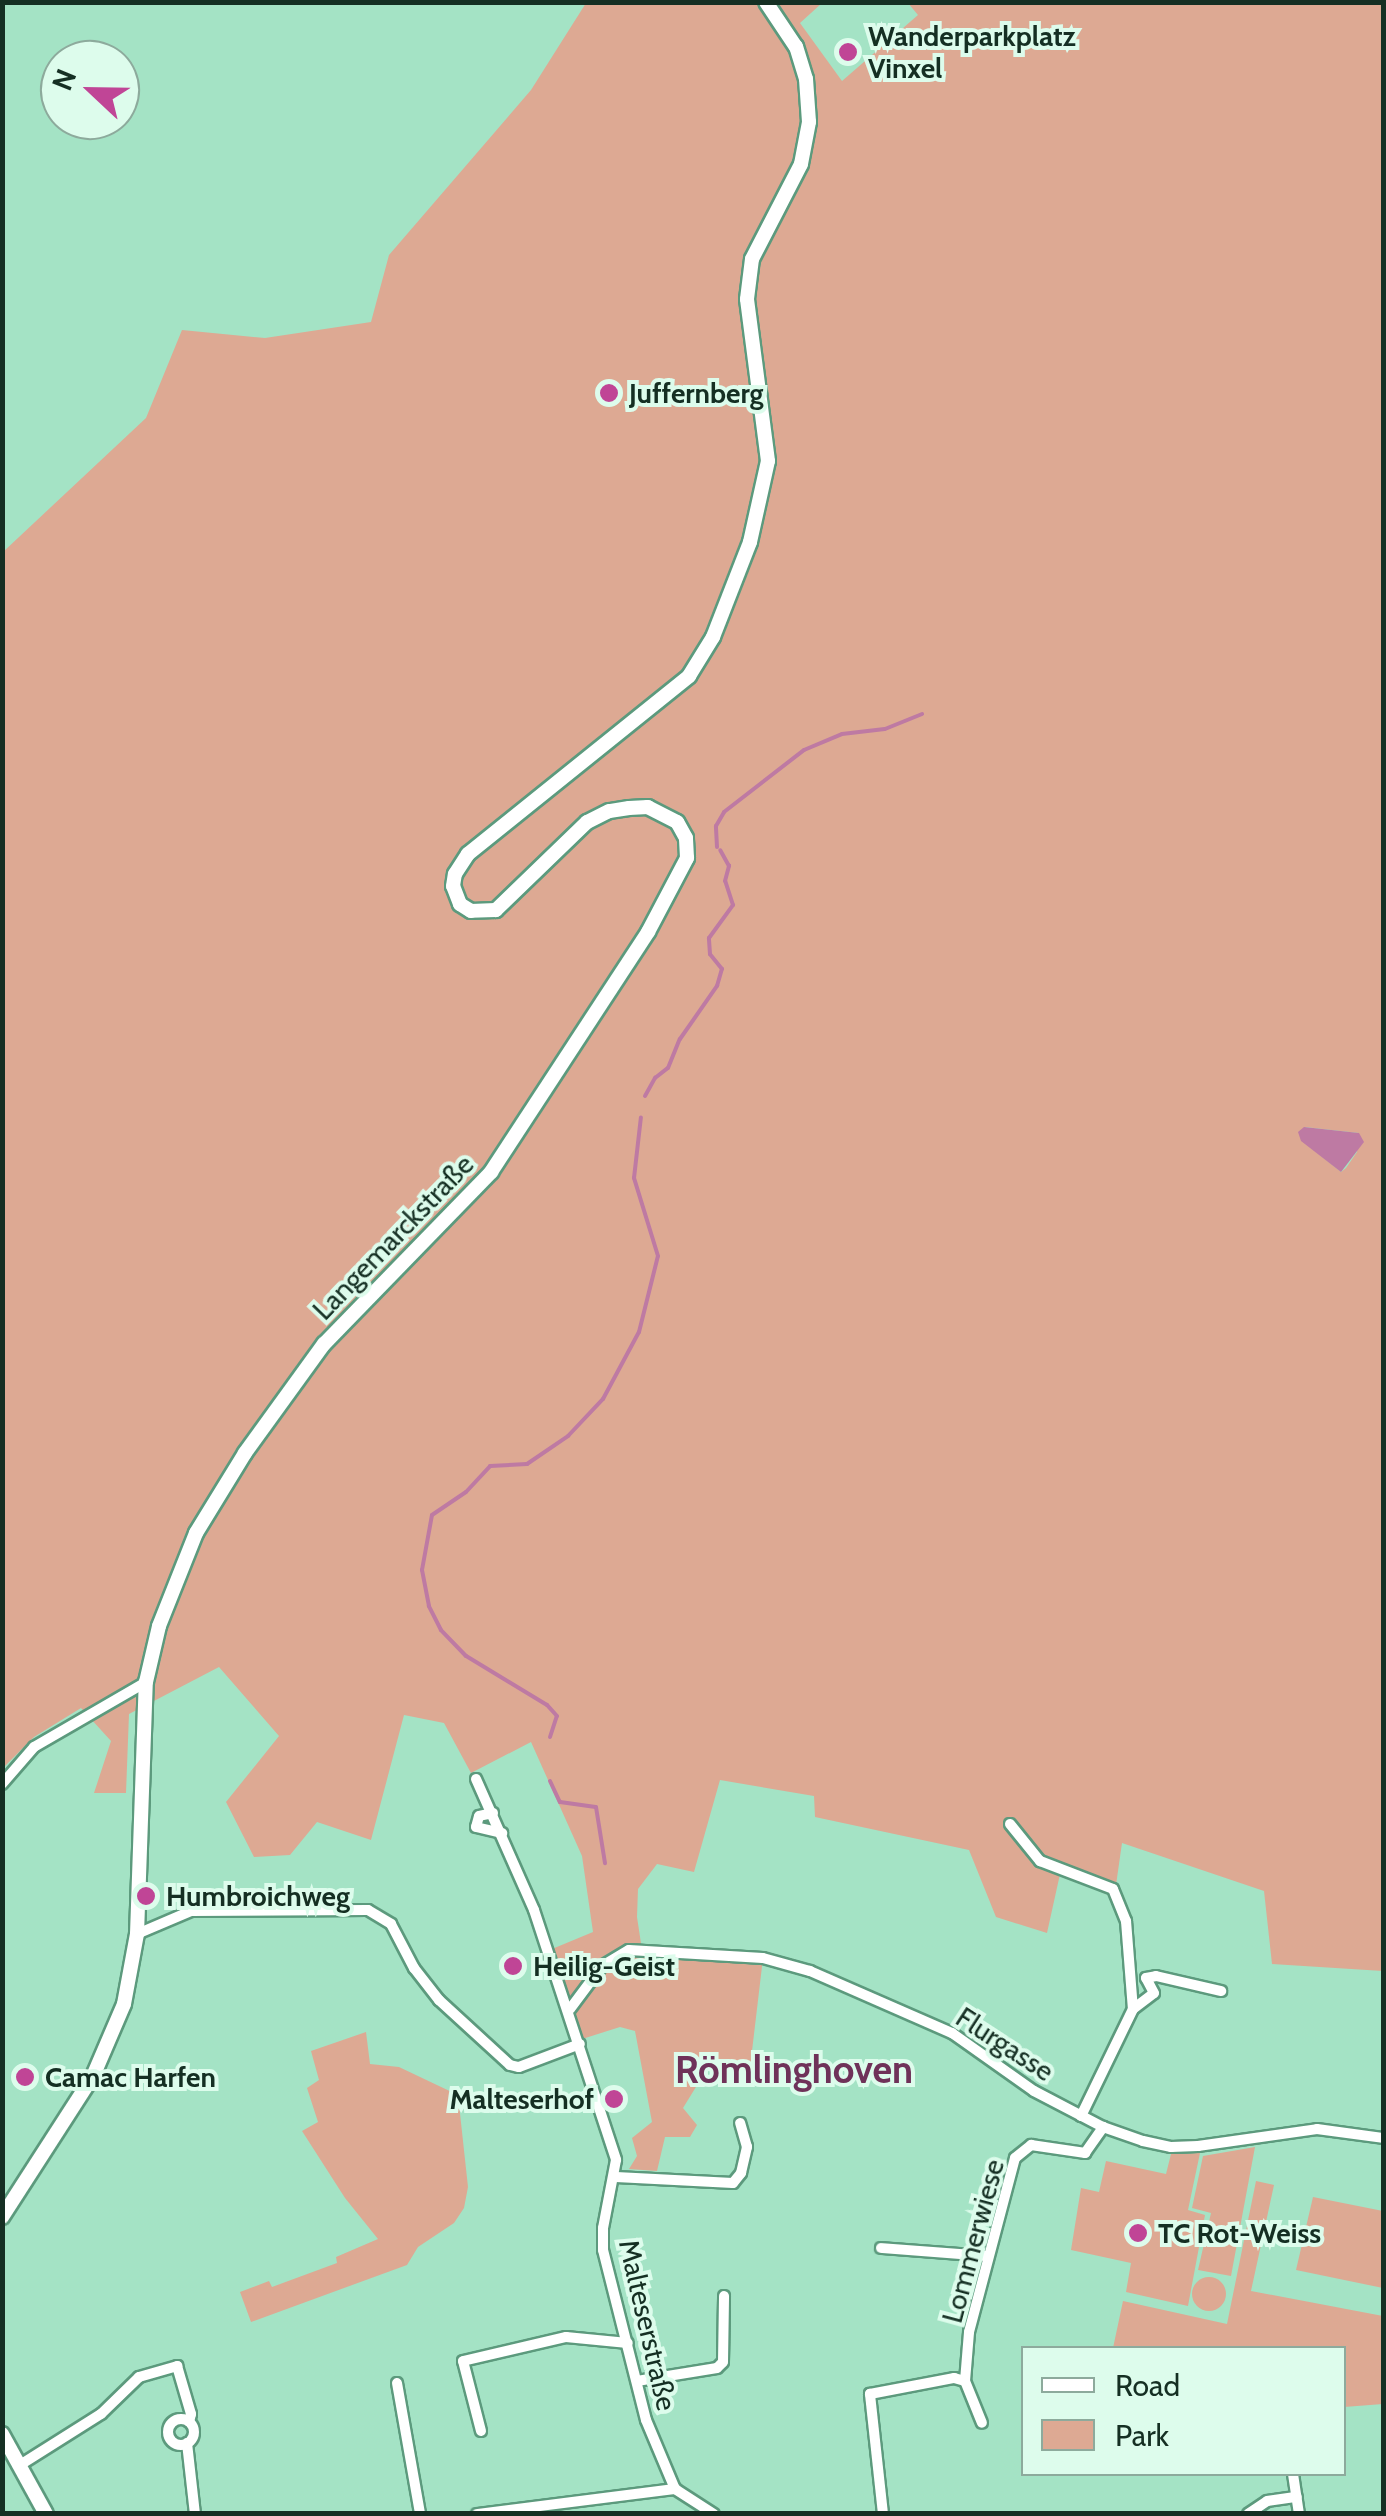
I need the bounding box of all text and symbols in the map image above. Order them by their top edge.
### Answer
place label: Wanderparkplatz Vinxel [868,19,1076,85]
north arrow [40,40,140,140]
marker: Wanderparkplatz Vinxel [837,41,859,63]
text: N [45,64,84,95]
place label: Juffernberg [629,376,764,410]
marker: Juffernberg [598,382,620,404]
street label: Langemarckstraße [306,1147,480,1327]
place label: Humbroichweg [166,1879,350,1913]
marker: Humbroichweg [135,1885,157,1907]
place label: Heilig-Geist [533,1949,675,1983]
marker: Heilig-Geist [502,1955,524,1977]
street label: Flurgasse [950,2000,1060,2088]
district label: Römlinghoven [675,2047,913,2093]
place label: Camac Harfen [45,2060,216,2094]
marker: Camac Harfen [14,2066,36,2088]
place label: Malteserhof [449,2082,594,2116]
marker: Malteserhof [603,2088,625,2110]
street label: Lommerwiese [935,2156,1011,2326]
place label: TC Rot-Weiss [1158,2216,1321,2250]
marker: TC Rot-Weiss [1127,2222,1149,2244]
street label: Malteserstraße [612,2236,684,2414]
legend [1021,2346,1346,2476]
text: Road [1115,2367,1180,2404]
text: Park [1115,2417,1169,2454]

